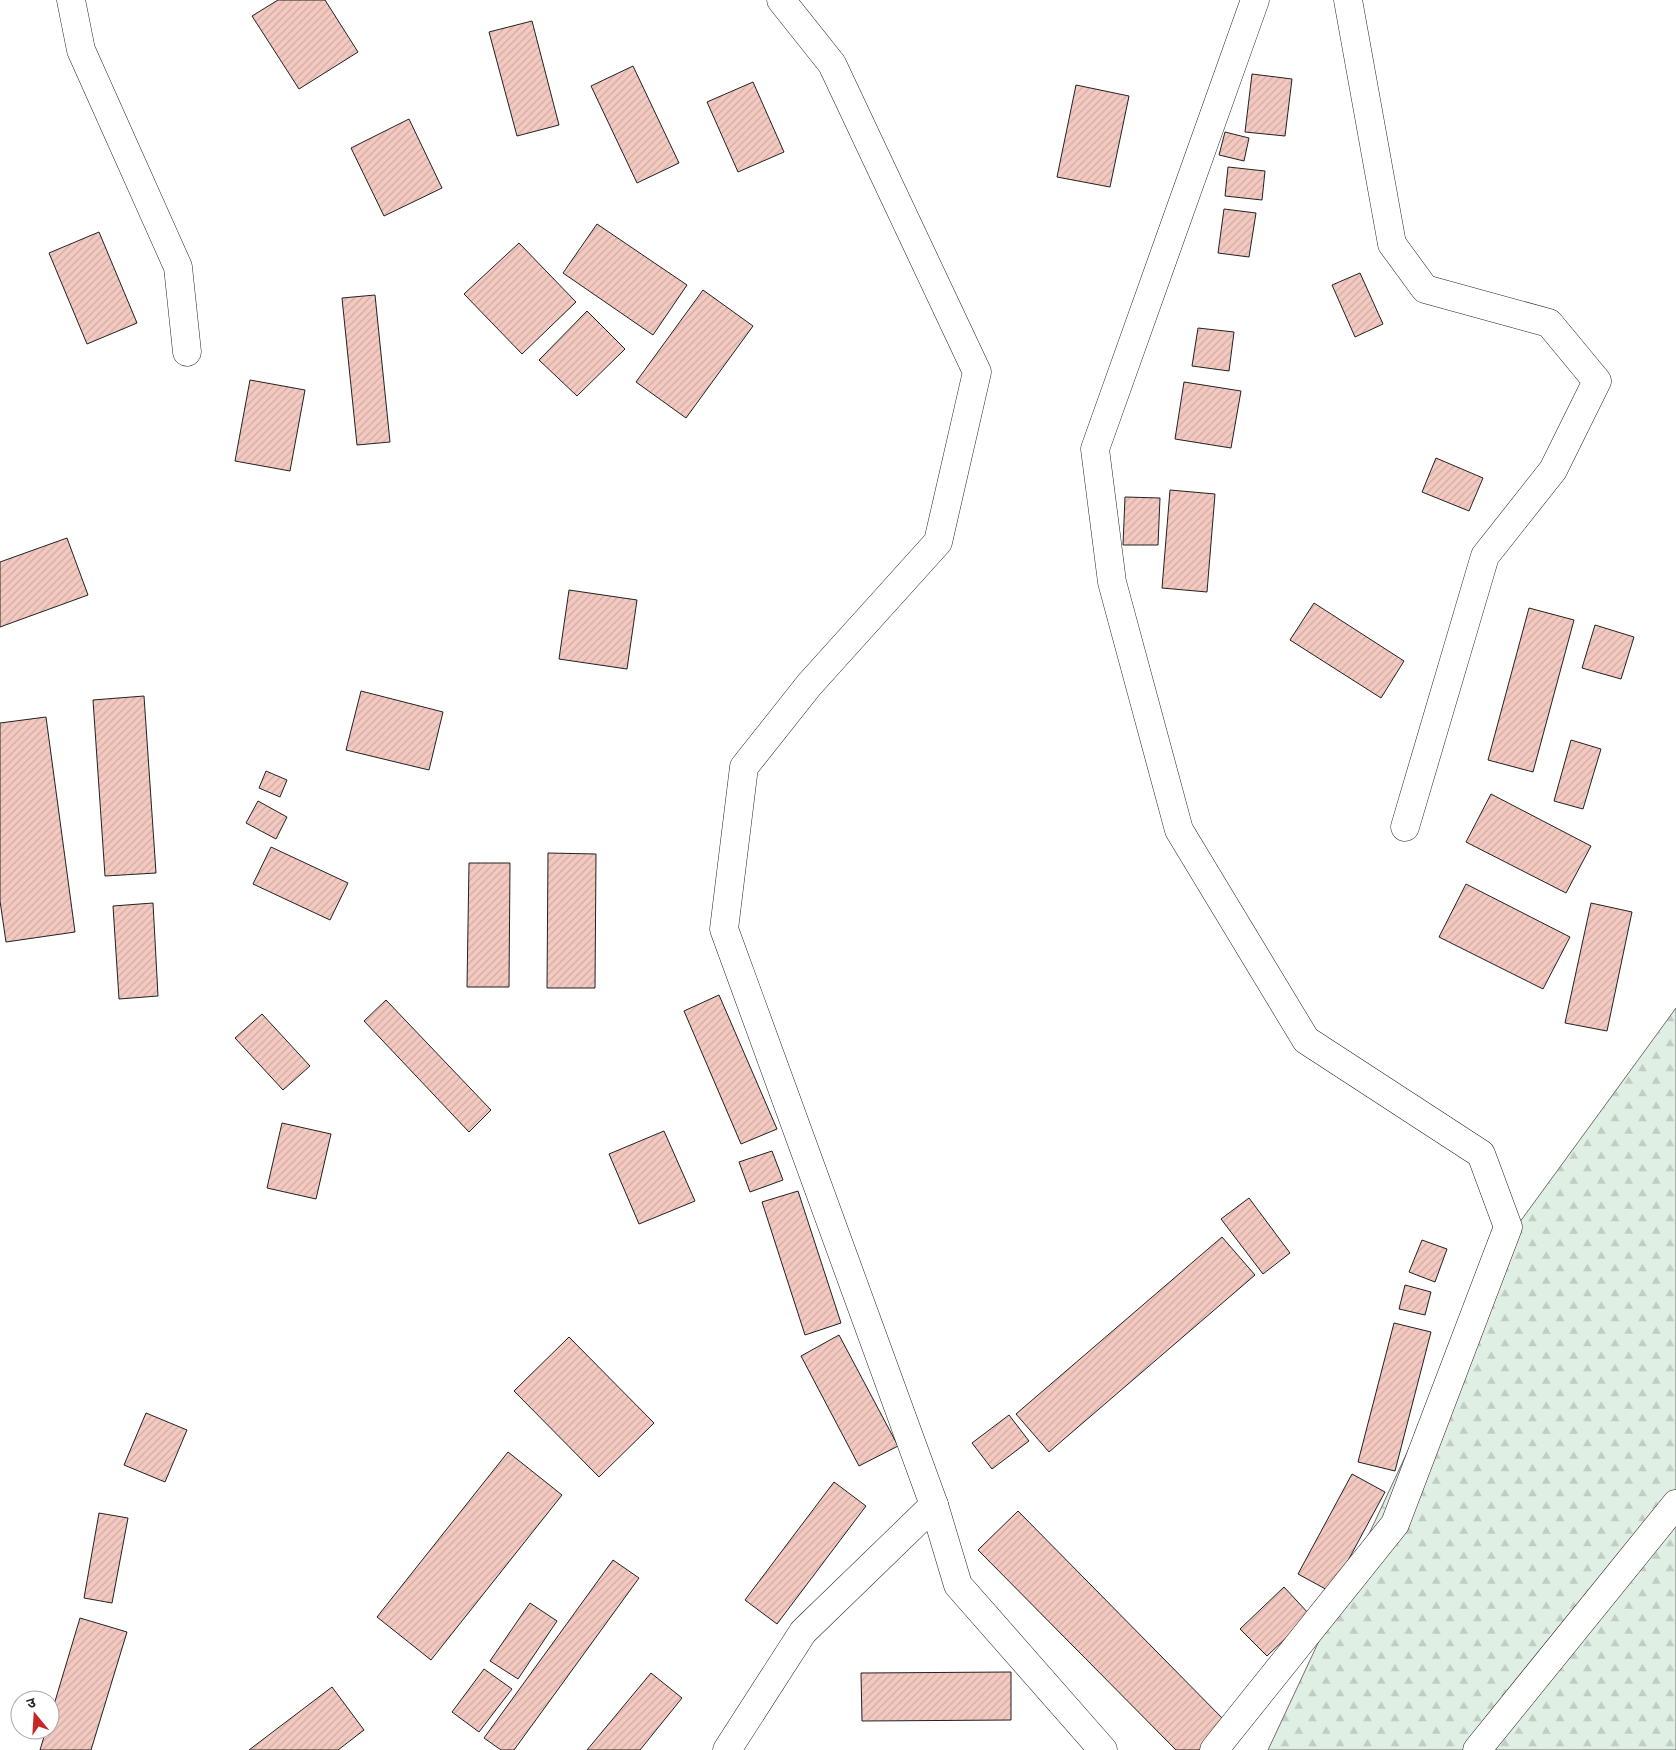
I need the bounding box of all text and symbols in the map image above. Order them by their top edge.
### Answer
north arrow [10,1690,60,1740]
text: उ [25,1694,38,1712]

